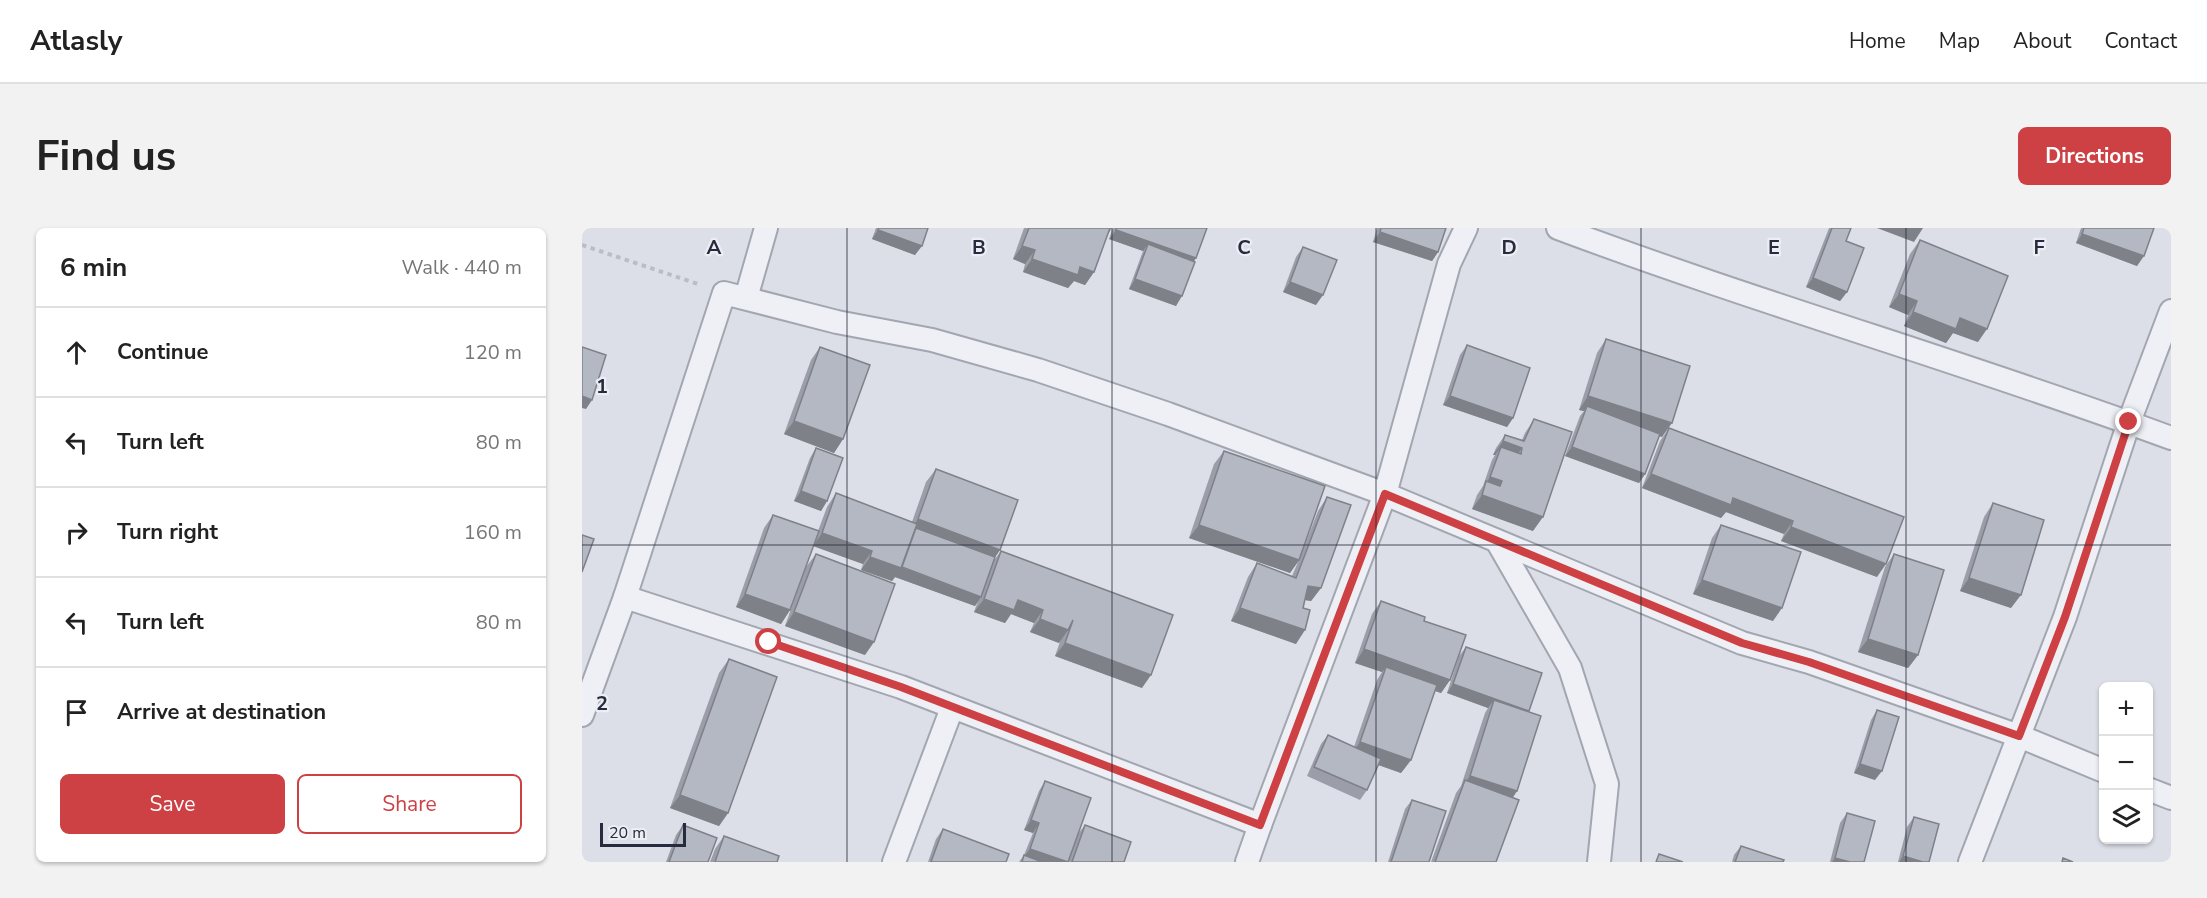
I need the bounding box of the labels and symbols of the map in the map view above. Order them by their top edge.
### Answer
text: A [707,234,722,261]
text: B [972,234,986,261]
text: C [1237,234,1251,261]
text: D [1501,234,1517,261]
text: E [1768,234,1780,261]
text: F [2033,234,2045,261]
text: 1 [596,373,608,400]
route end [2115,408,2141,434]
route start [755,628,781,654]
text: 2 [596,690,608,717]
scale bar [600,820,686,848]

